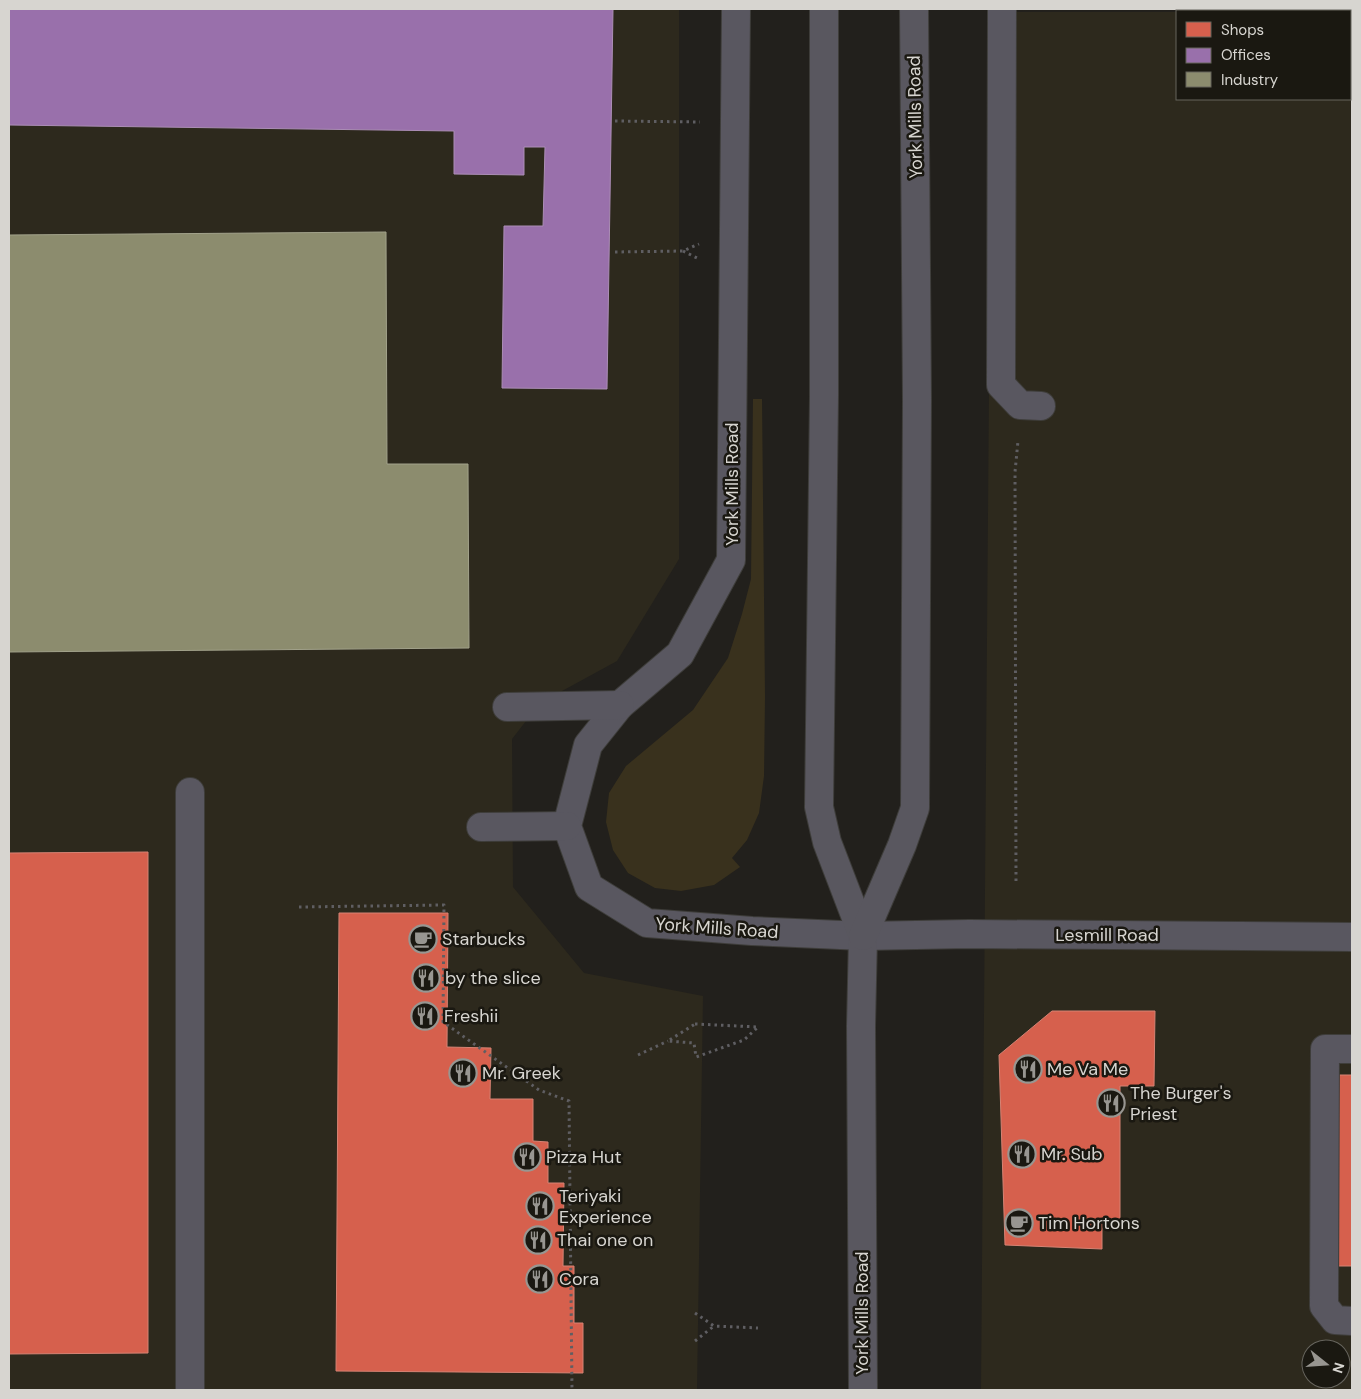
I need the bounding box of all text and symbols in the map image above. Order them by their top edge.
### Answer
legend [1176,10,1351,100]
text: Shops [1221,20,1264,40]
text: Offices [1221,45,1271,65]
street label: York Mills Road [902,55,928,179]
text: Industry [1221,70,1279,90]
street label: York Mills Road [720,422,744,546]
street label: York Mills Road [655,912,779,944]
street label: Lesmill Road [1055,923,1159,947]
cafe icon: Starbucks [408,924,438,954]
place label: Starbucks [442,927,525,951]
restaurant icon: by the slice [411,963,441,993]
place label: by the slice [445,966,541,990]
restaurant icon: Freshii [410,1001,440,1031]
place label: Freshii [444,1004,498,1028]
restaurant icon: Me Va Me [1013,1054,1043,1084]
place label: Me Va Me [1047,1057,1128,1081]
restaurant icon: Mr. Greek [448,1058,478,1088]
place label: Mr. Greek [482,1061,561,1085]
place label: The Burger's Priest [1130,1081,1232,1126]
restaurant icon: The Burger's Priest [1096,1088,1126,1118]
restaurant icon: Mr. Sub [1007,1139,1037,1169]
restaurant icon: Pizza Hut [512,1142,542,1172]
place label: Mr. Sub [1041,1142,1102,1166]
place label: Pizza Hut [546,1145,621,1169]
place label: Teriyaki Experience [559,1184,652,1229]
restaurant icon: Teriyaki Experience [525,1191,555,1221]
cafe icon: Tim Hortons [1004,1208,1034,1238]
place label: Tim Hortons [1038,1211,1140,1235]
restaurant icon: Thai one on [523,1225,553,1255]
place label: Thai one on [557,1228,653,1252]
street label: York Mills Road [850,1251,874,1375]
restaurant icon: Cora [525,1264,555,1294]
place label: Cora [559,1267,599,1291]
north arrow [1301,1339,1351,1389]
text: N [1328,1360,1349,1375]

